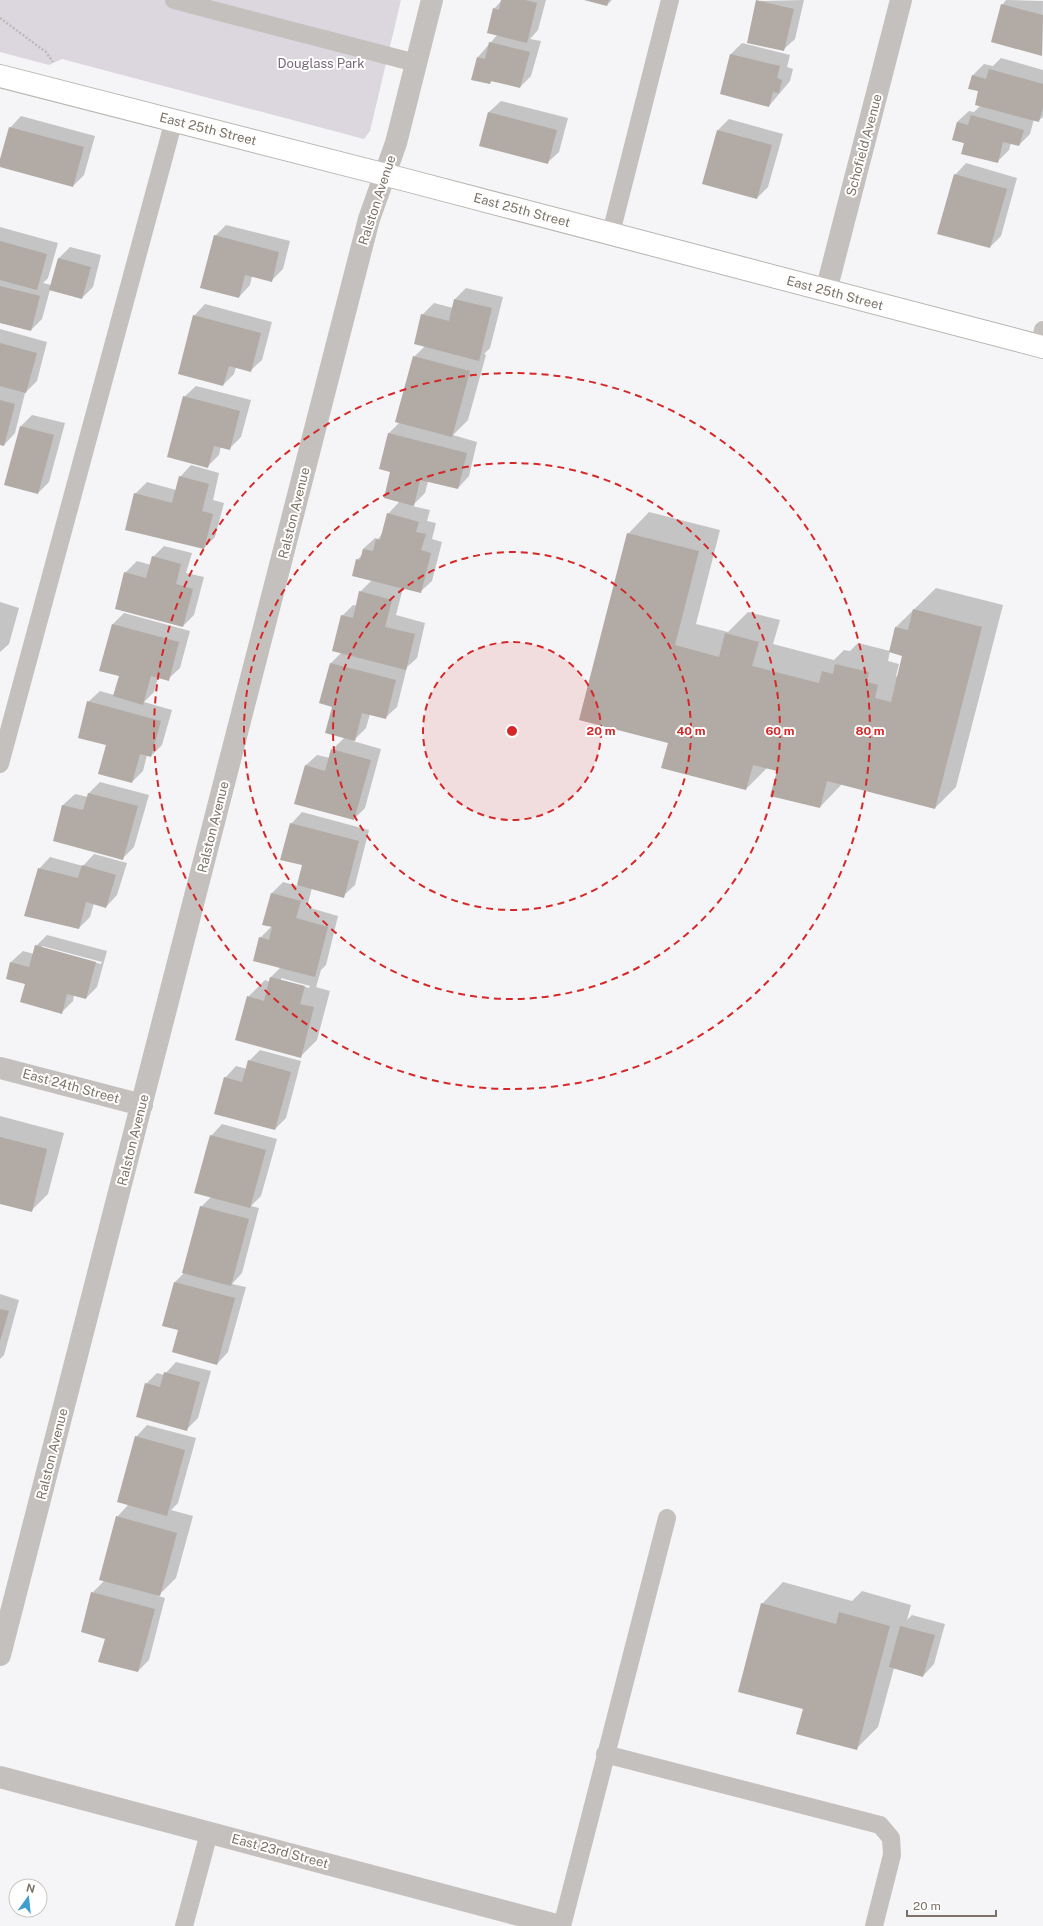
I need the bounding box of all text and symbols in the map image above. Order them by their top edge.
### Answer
park label: Douglass Park [278,56,364,71]
street label: Schofield Avenue [843,92,885,198]
street label: East 25th Street [158,110,258,148]
street label: Ralston Avenue [355,153,399,247]
street label: East 25th Street [472,190,572,230]
street label: East 25th Street [785,273,885,313]
street label: Ralston Avenue [275,466,313,560]
centre of rings [505,724,519,738]
text: 20 m [587,724,616,738]
text: 40 m [676,724,706,738]
text: 60 m [765,724,795,738]
text: 80 m [855,724,885,738]
street label: Ralston Avenue [194,780,232,874]
street label: East 24th Street [21,1066,121,1106]
street label: Ralston Avenue [114,1093,152,1187]
street label: Ralston Avenue [33,1407,71,1501]
street label: East 23rd Street [230,1831,330,1871]
north arrow [8,1878,48,1918]
text: N [25,1881,36,1895]
scale bar [907,1892,996,1918]
text: 20 m [913,1899,941,1913]

